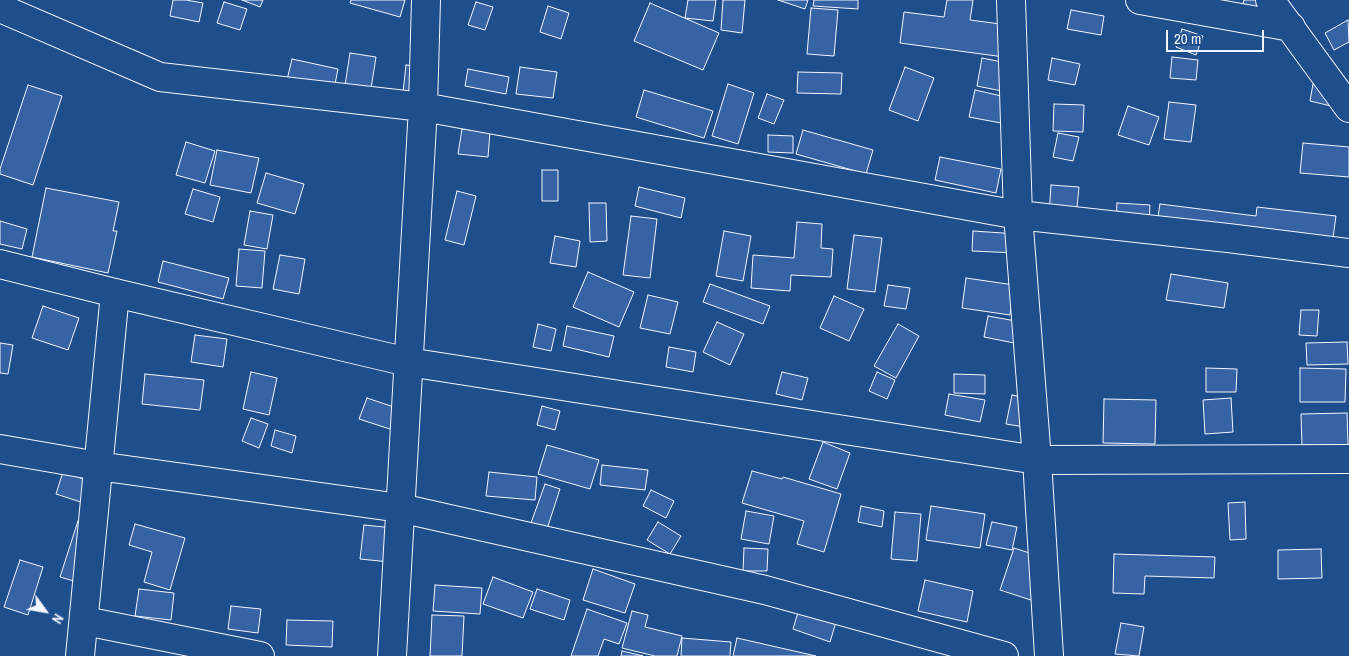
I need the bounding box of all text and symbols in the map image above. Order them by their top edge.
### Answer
scale bar [1169,20,1266,52]
text: 20 m [1174,28,1201,49]
north arrow [20,586,70,636]
text: N [48,611,68,627]

